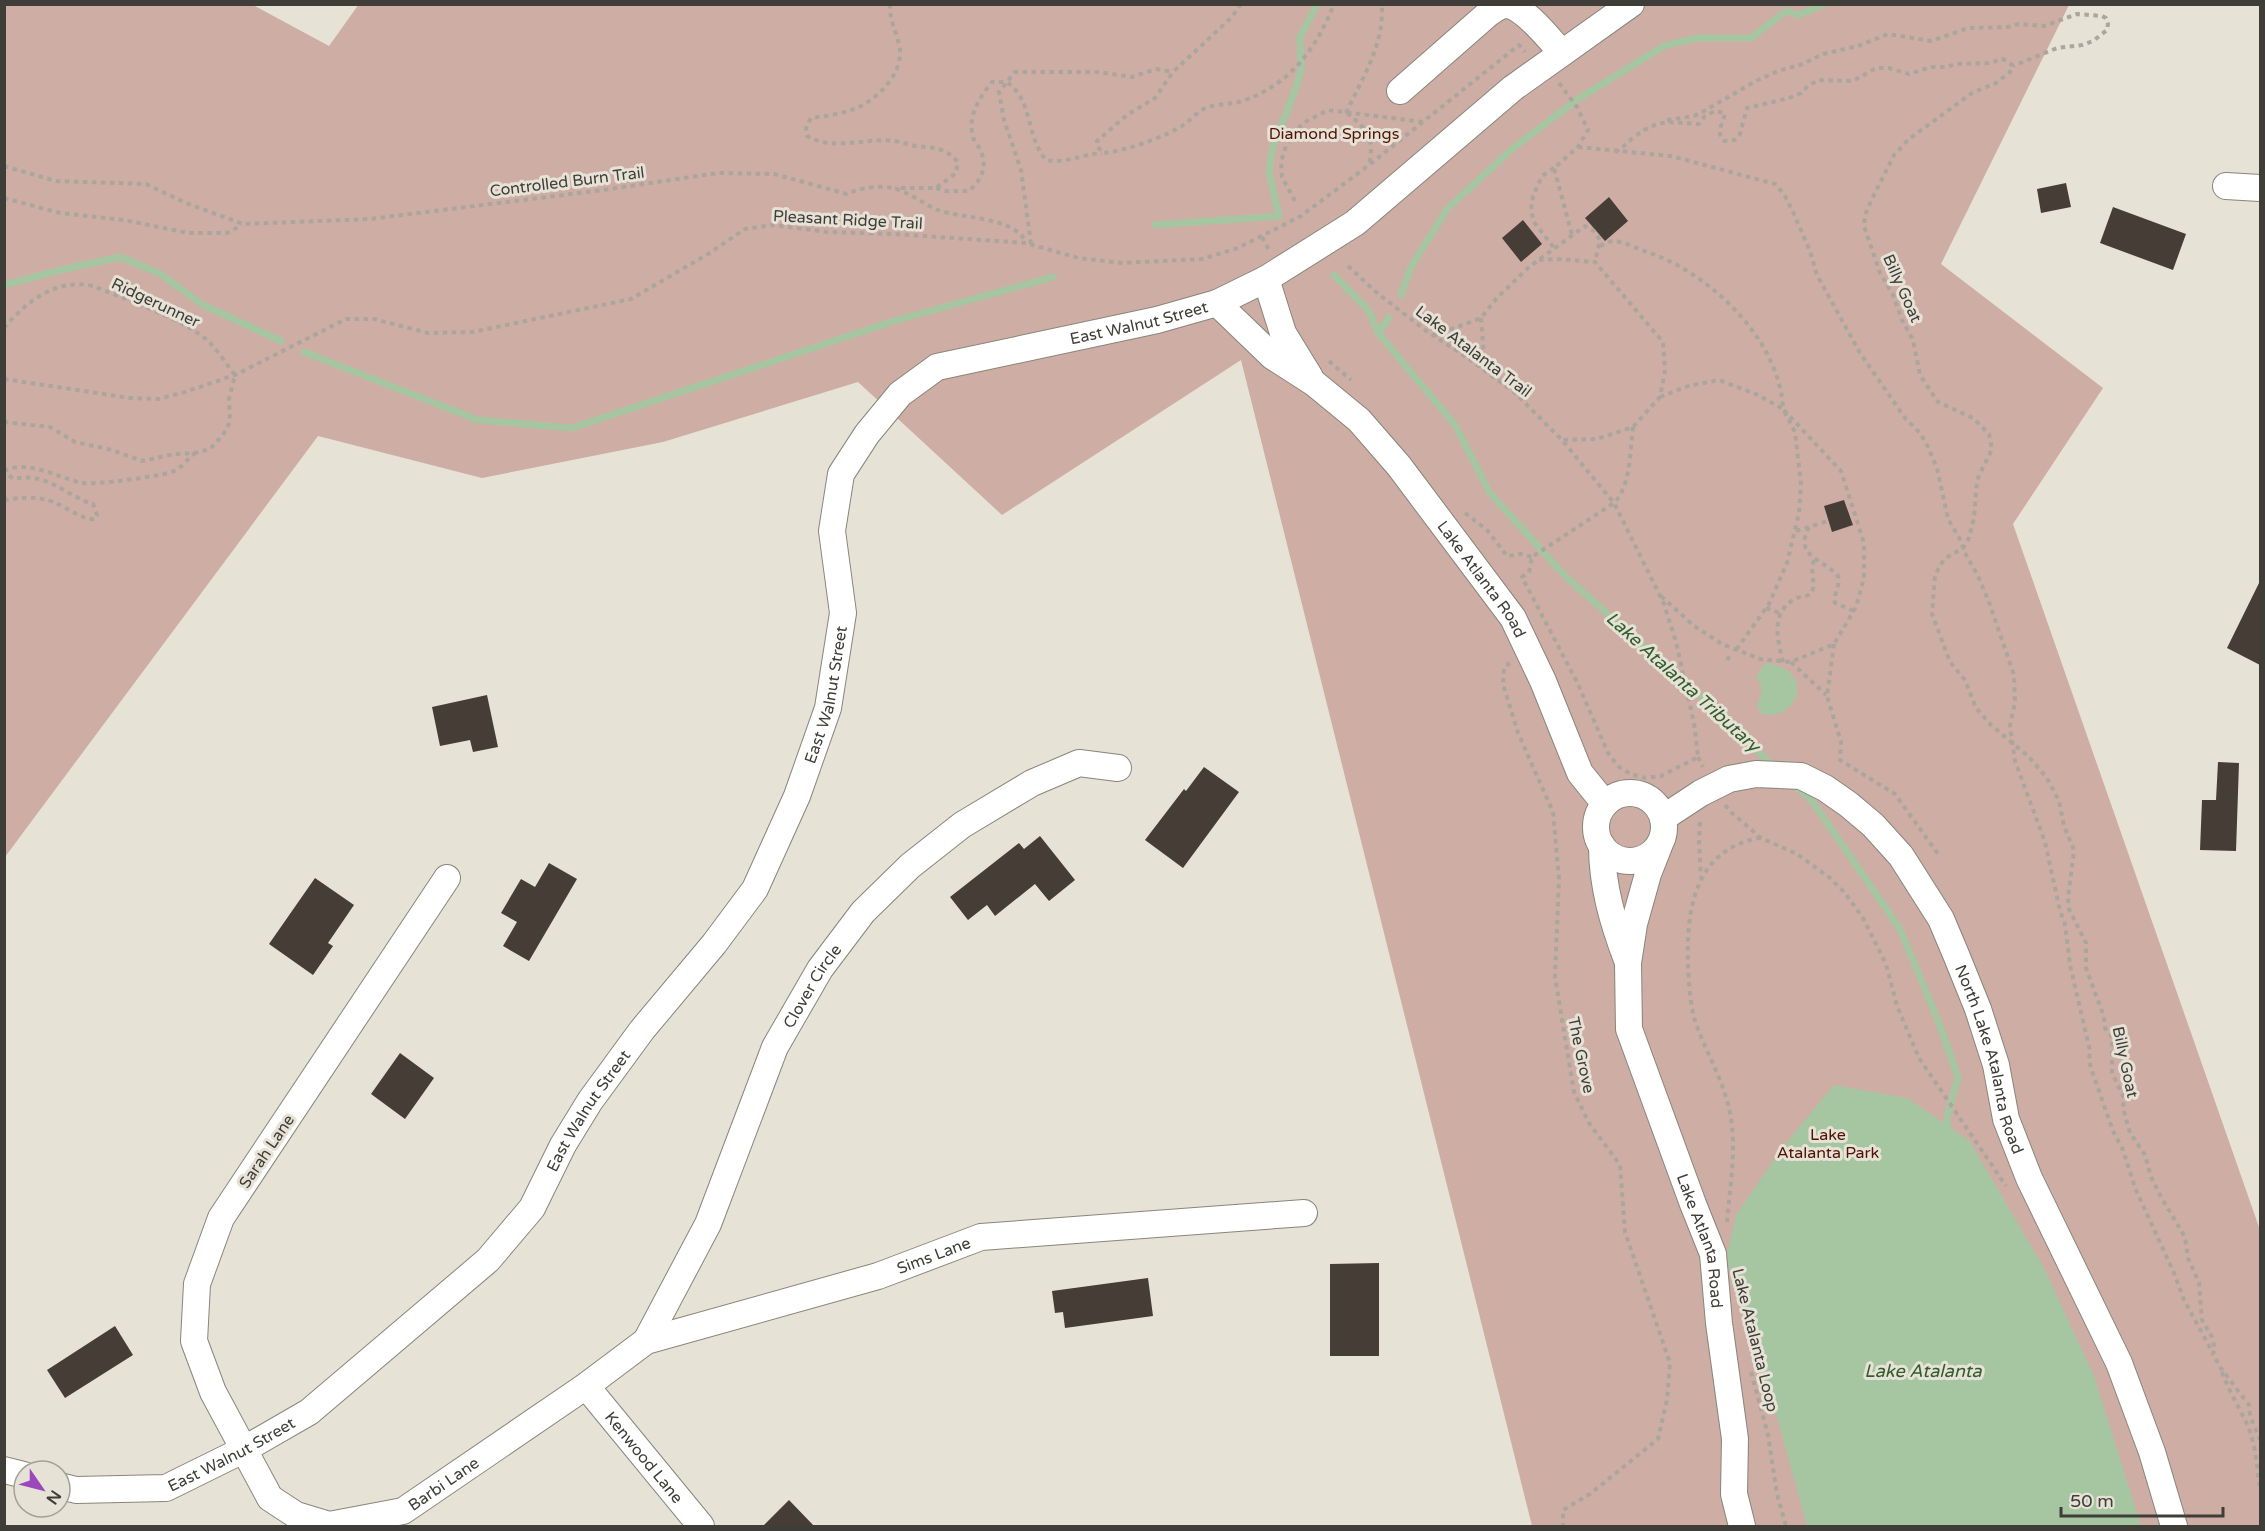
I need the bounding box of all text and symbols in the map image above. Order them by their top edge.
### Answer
park label: Diamond Springs [1269,124,1399,144]
street label: Controlled Burn Trail [489,163,646,201]
street label: Pleasant Ridge Trail [773,206,923,234]
street label: Billy Goat [1878,251,1926,326]
street label: Ridgerunner [108,274,204,332]
street label: East Walnut Street [1068,297,1210,349]
street label: Lake Atalanta Trail [1411,302,1535,402]
street label: Lake Atlanta Road [1433,517,1530,641]
water label: Lake Atalanta Tributary [1602,607,1766,758]
street label: East Walnut Street [800,625,852,766]
street label: Clover Circle [779,941,846,1032]
street label: North Lake Atalanta Road [1950,962,2028,1157]
street label: The Grove [1563,1015,1599,1095]
street label: Billy Goat [2108,1025,2142,1100]
street label: East Walnut Street [542,1046,635,1175]
street label: Sarah Lane [235,1111,299,1192]
park label: Lake Atalanta Park [1777,1125,1880,1163]
street label: Lake Atlanta Road [1672,1171,1727,1309]
street label: Sims Lane [894,1233,973,1279]
street label: Lake Atalanta Loop [1728,1266,1783,1414]
water label: Lake Atalanta [1864,1360,1983,1382]
street label: Kenwood Lane [600,1408,687,1508]
street label: East Walnut Street [165,1413,299,1497]
street label: Barbi Lane [405,1453,483,1516]
north arrow [12,1459,72,1519]
scale bar [2061,1480,2223,1518]
text: N [42,1486,65,1508]
text: 50 m [2070,1490,2114,1512]

